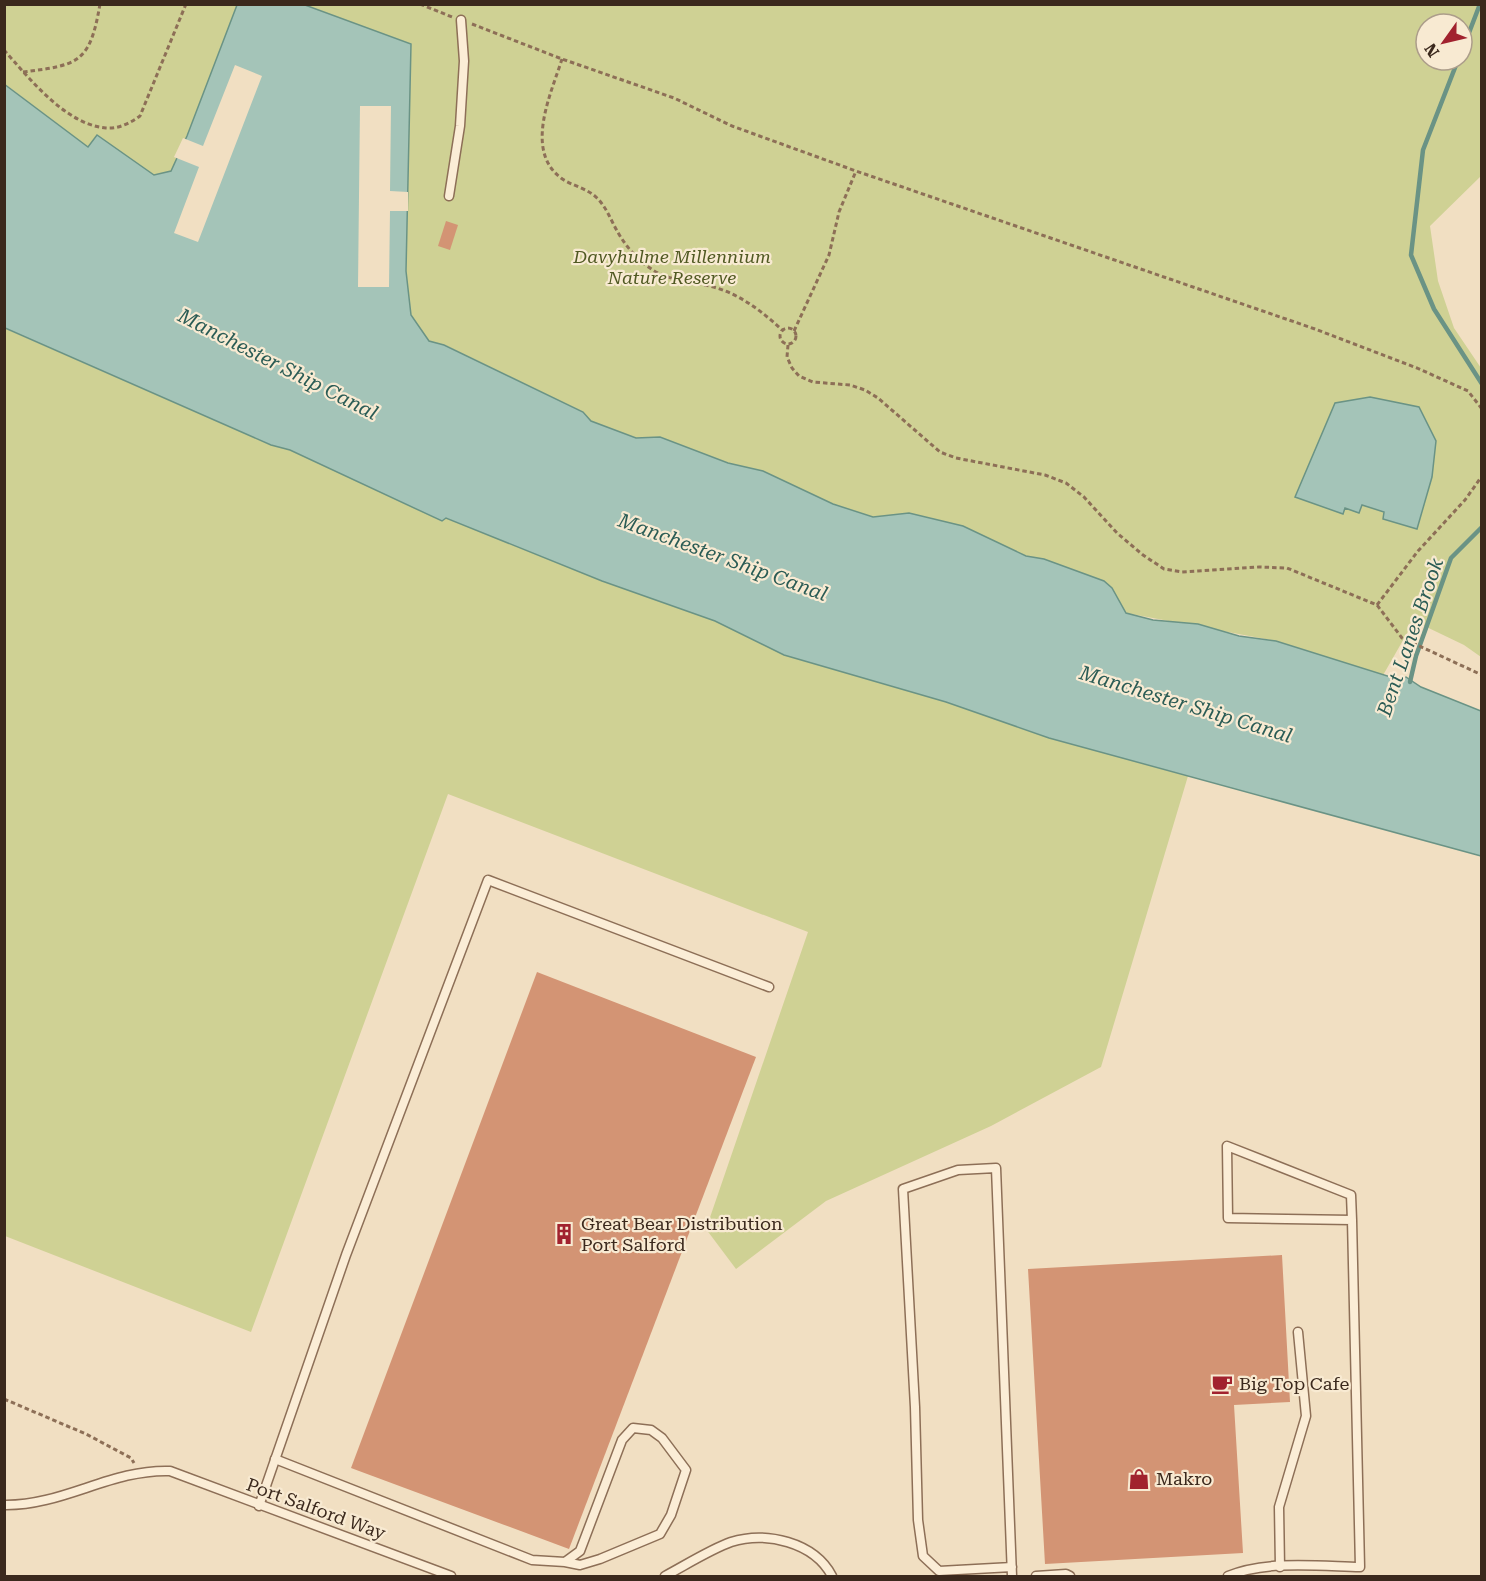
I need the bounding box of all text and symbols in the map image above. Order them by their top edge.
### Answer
north arrow [1414,12,1474,72]
text: N [1421,40,1443,61]
park label: Davyhulme Millennium Nature Reserve [572,246,771,288]
water label: Manchester Ship Canal [173,303,382,425]
water label: Manchester Ship Canal [614,508,831,606]
water label: Bent Lanes Brook [1371,555,1448,720]
water label: Manchester Ship Canal [1076,660,1295,748]
place label: Great Bear Distribution Port Salford [581,1213,783,1255]
building icon: Great Bear Distribution Port Salford [552,1222,576,1246]
cafe icon: Big Top Cafe [1210,1372,1234,1396]
place label: Big Top Cafe [1239,1373,1349,1394]
shop icon: Makro [1127,1467,1151,1491]
place label: Makro [1156,1468,1212,1489]
street label: Port Salford Way [244,1474,389,1544]

